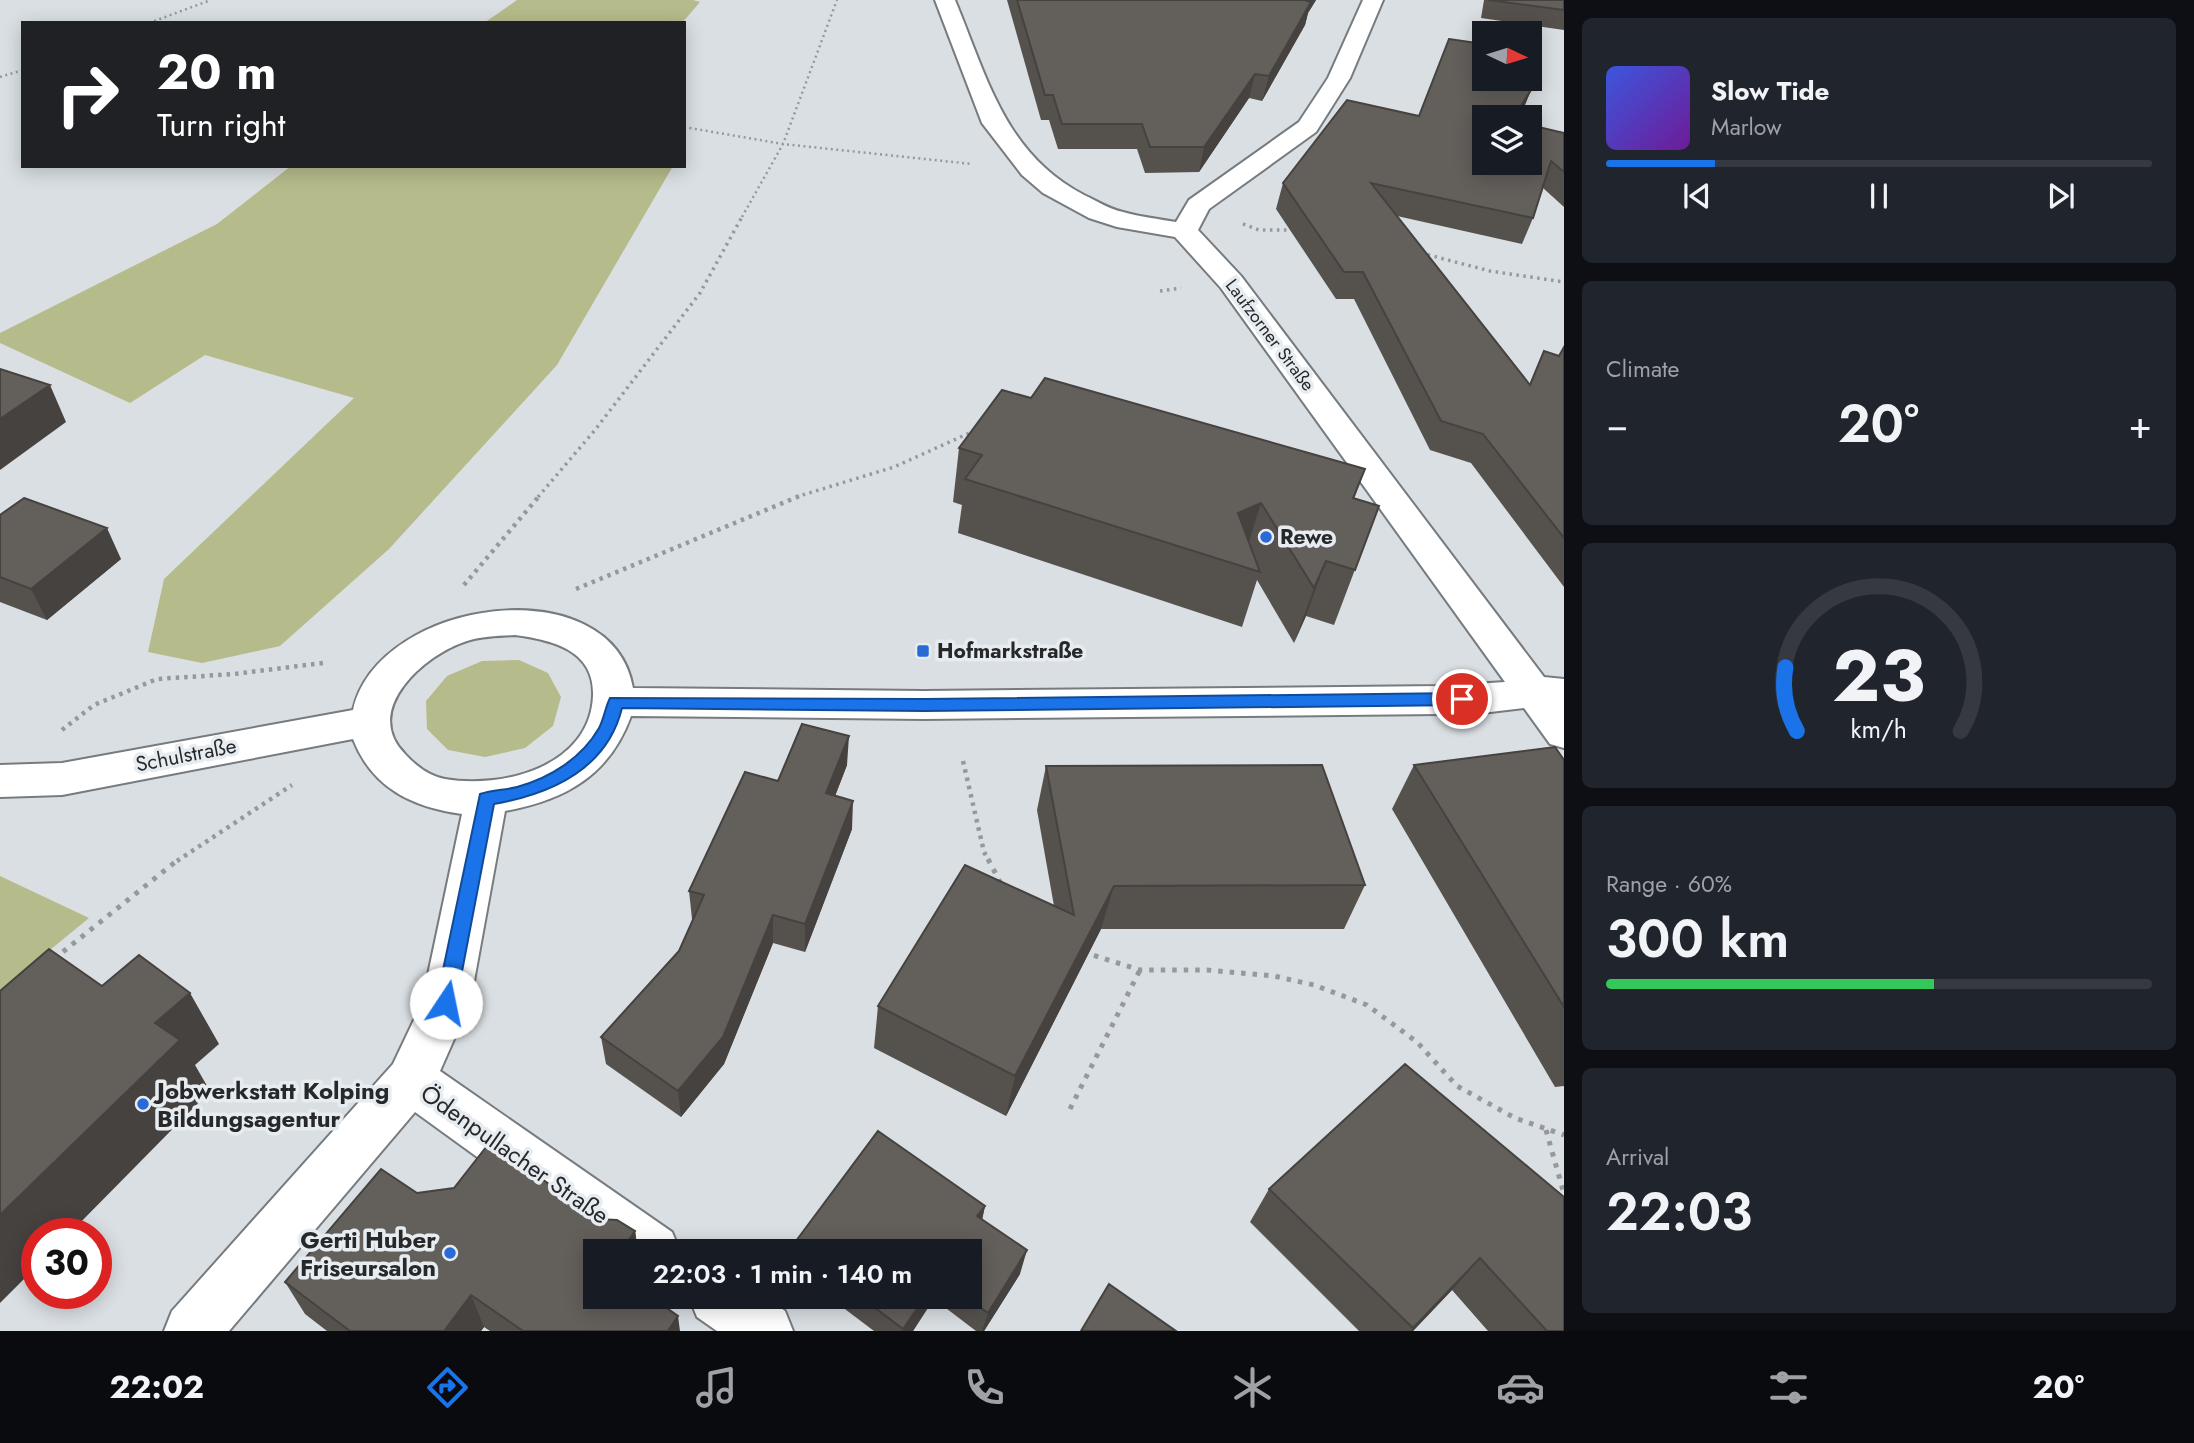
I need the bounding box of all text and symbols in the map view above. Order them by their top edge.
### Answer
north arrow [1472,21,1542,91]
map controls [1472,21,1542,175]
text: 20 m [157,37,276,107]
icon: right [42,49,133,140]
text: Slow Tide [1711,72,1830,110]
text: Turn right [157,102,286,148]
button: layers [1472,105,1542,175]
text: Marlow [1711,110,1782,144]
icon: previous [1678,177,1716,215]
icon: pause [1860,177,1898,215]
icon: next [2042,177,2080,215]
street label: Laufzorner Straße [1219,274,1321,396]
text: Climate [1606,352,1679,386]
text: 20° [1838,386,1919,462]
text: − [1606,397,1628,452]
text: + [2129,397,2152,452]
place label: Rewe [1280,522,1333,552]
marker: Rewe [1258,529,1274,545]
text: 23 [1833,624,1925,729]
place label: Hofmarkstraße [937,636,1083,666]
marker: Hofmarkstraße [915,643,931,659]
pin [1432,669,1492,729]
icon: arrive [1443,680,1481,718]
text: km/h [1851,711,1907,747]
street label: Schulstraße [133,731,239,779]
text: Range · 60% [1606,867,1732,901]
text: 300 km [1606,901,1789,977]
position arrow [409,966,483,1040]
place label: Jobwerkstatt Kolping Bildungsagentur [153,1073,389,1136]
street label: Ödenpullacher Straße [414,1076,616,1232]
marker: Jobwerkstatt Kolping Bildungsagentur [135,1096,151,1112]
text: Arrival [1606,1140,1669,1174]
text: 22:03 [1606,1174,1752,1250]
speed limit sign: 30 [21,1218,112,1309]
place label: Gerti Huber Friseursalon [300,1222,436,1285]
marker: Gerti Huber Friseursalon [442,1245,458,1261]
text: 22:03 · 1 min · 140 m [653,1255,912,1293]
icon: directions [423,1363,472,1412]
icon: music [692,1363,741,1412]
icon: phone [960,1363,1009,1412]
icon: climate [1228,1363,1277,1412]
icon: car [1496,1363,1545,1412]
icon: filters [1764,1363,1813,1412]
text: 22:02 [110,1364,204,1410]
text: 20° [2033,1364,2084,1410]

